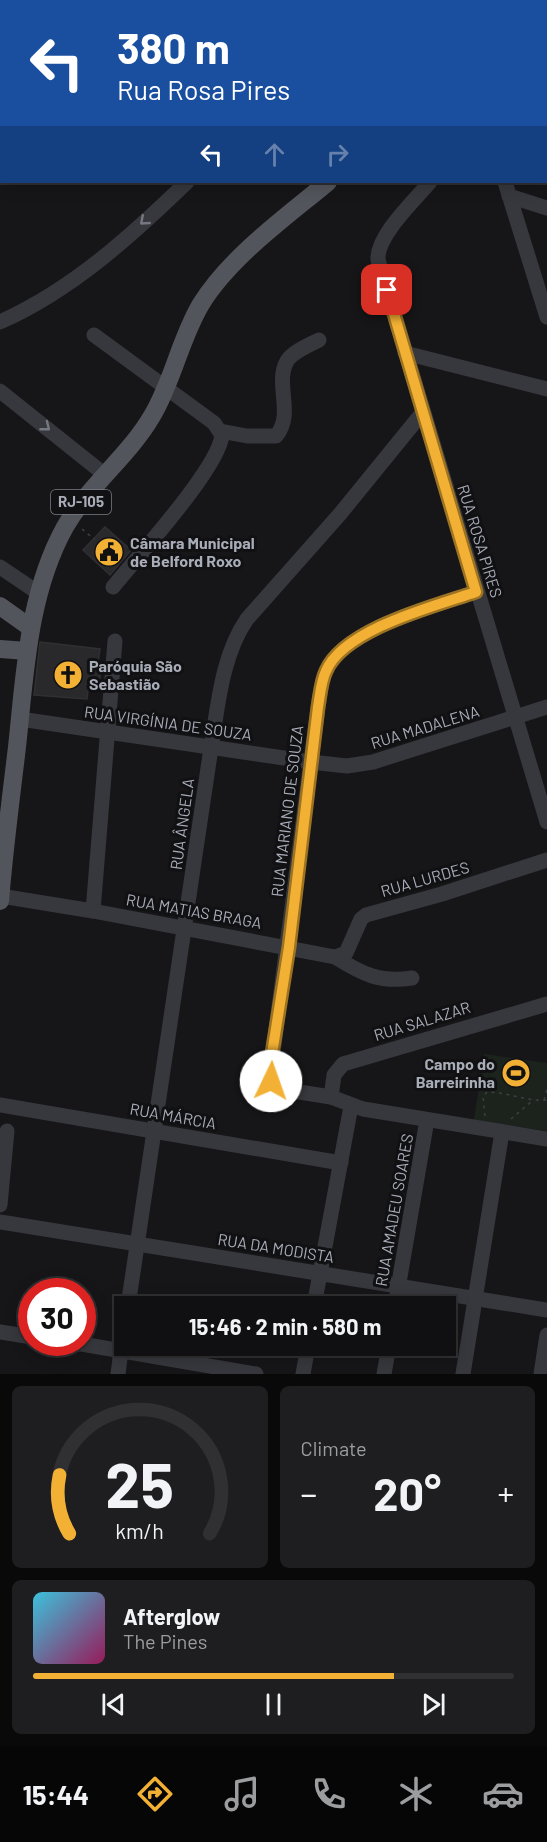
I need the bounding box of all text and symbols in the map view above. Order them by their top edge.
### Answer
text: 380 m [117,22,230,72]
icon: left [18,24,96,102]
text: Rua Rosa Pires [117,73,290,105]
icon: left [195,138,228,171]
icon: ahead [258,138,291,171]
icon: right [321,138,354,171]
one-way arrow [140,214,151,225]
pin [361,264,412,315]
icon: arrive [370,273,403,306]
one-way arrow [39,420,50,431]
street label: RUA ROSA PIRES [454,482,507,600]
road number: RJ-105 [51,490,111,514]
place label: Câmara Municipal de Belford Roxo [130,533,255,570]
public building icon: Câmara Municipal de Belford Roxo [93,536,125,568]
place label: Paróquia São Sebastião [89,656,182,693]
church icon: Paróquia São Sebastião [52,659,84,691]
street label: RUA VIRGÍNIA DE SOUZA [83,701,253,744]
street label: RUA MADALENA [368,701,482,752]
street label: RUA MARIANO DE SOUZA [267,724,306,898]
street label: RUA ÂNGELA [166,777,197,871]
street label: RUA LURDES [378,857,471,900]
street label: RUA MATIAS BRAGA [125,889,264,932]
street label: RUA SALAZAR [371,997,473,1044]
position arrow [239,1049,303,1113]
place label: Campo do Barreirinha [416,1054,495,1091]
sports icon: Campo do Barreirinha [500,1057,532,1089]
street label: RUA MÁRCIA [128,1099,218,1133]
street label: RUA AMADEU SOARES [371,1132,416,1288]
street label: RUA DA MODISTA [216,1229,336,1266]
speed limit sign: 30 [18,1278,96,1356]
text: 15:46 · 2 min · 580 m [189,1313,381,1339]
text: Climate [301,1436,367,1460]
text: 25 [105,1446,174,1520]
text: 20° [373,1466,441,1520]
text: − [301,1473,317,1513]
text: + [498,1473,514,1513]
text: km/h [115,1518,164,1543]
text: Afterglow [123,1603,220,1629]
text: The Pines [123,1629,207,1653]
icon: previous [97,1688,130,1721]
icon: pause [257,1688,290,1721]
icon: next [417,1688,450,1721]
icon: directions [134,1773,176,1815]
icon: music [221,1773,263,1815]
icon: phone [308,1773,350,1815]
icon: climate [395,1773,437,1815]
icon: car [482,1773,524,1815]
text: 15:44 [23,1778,89,1810]

